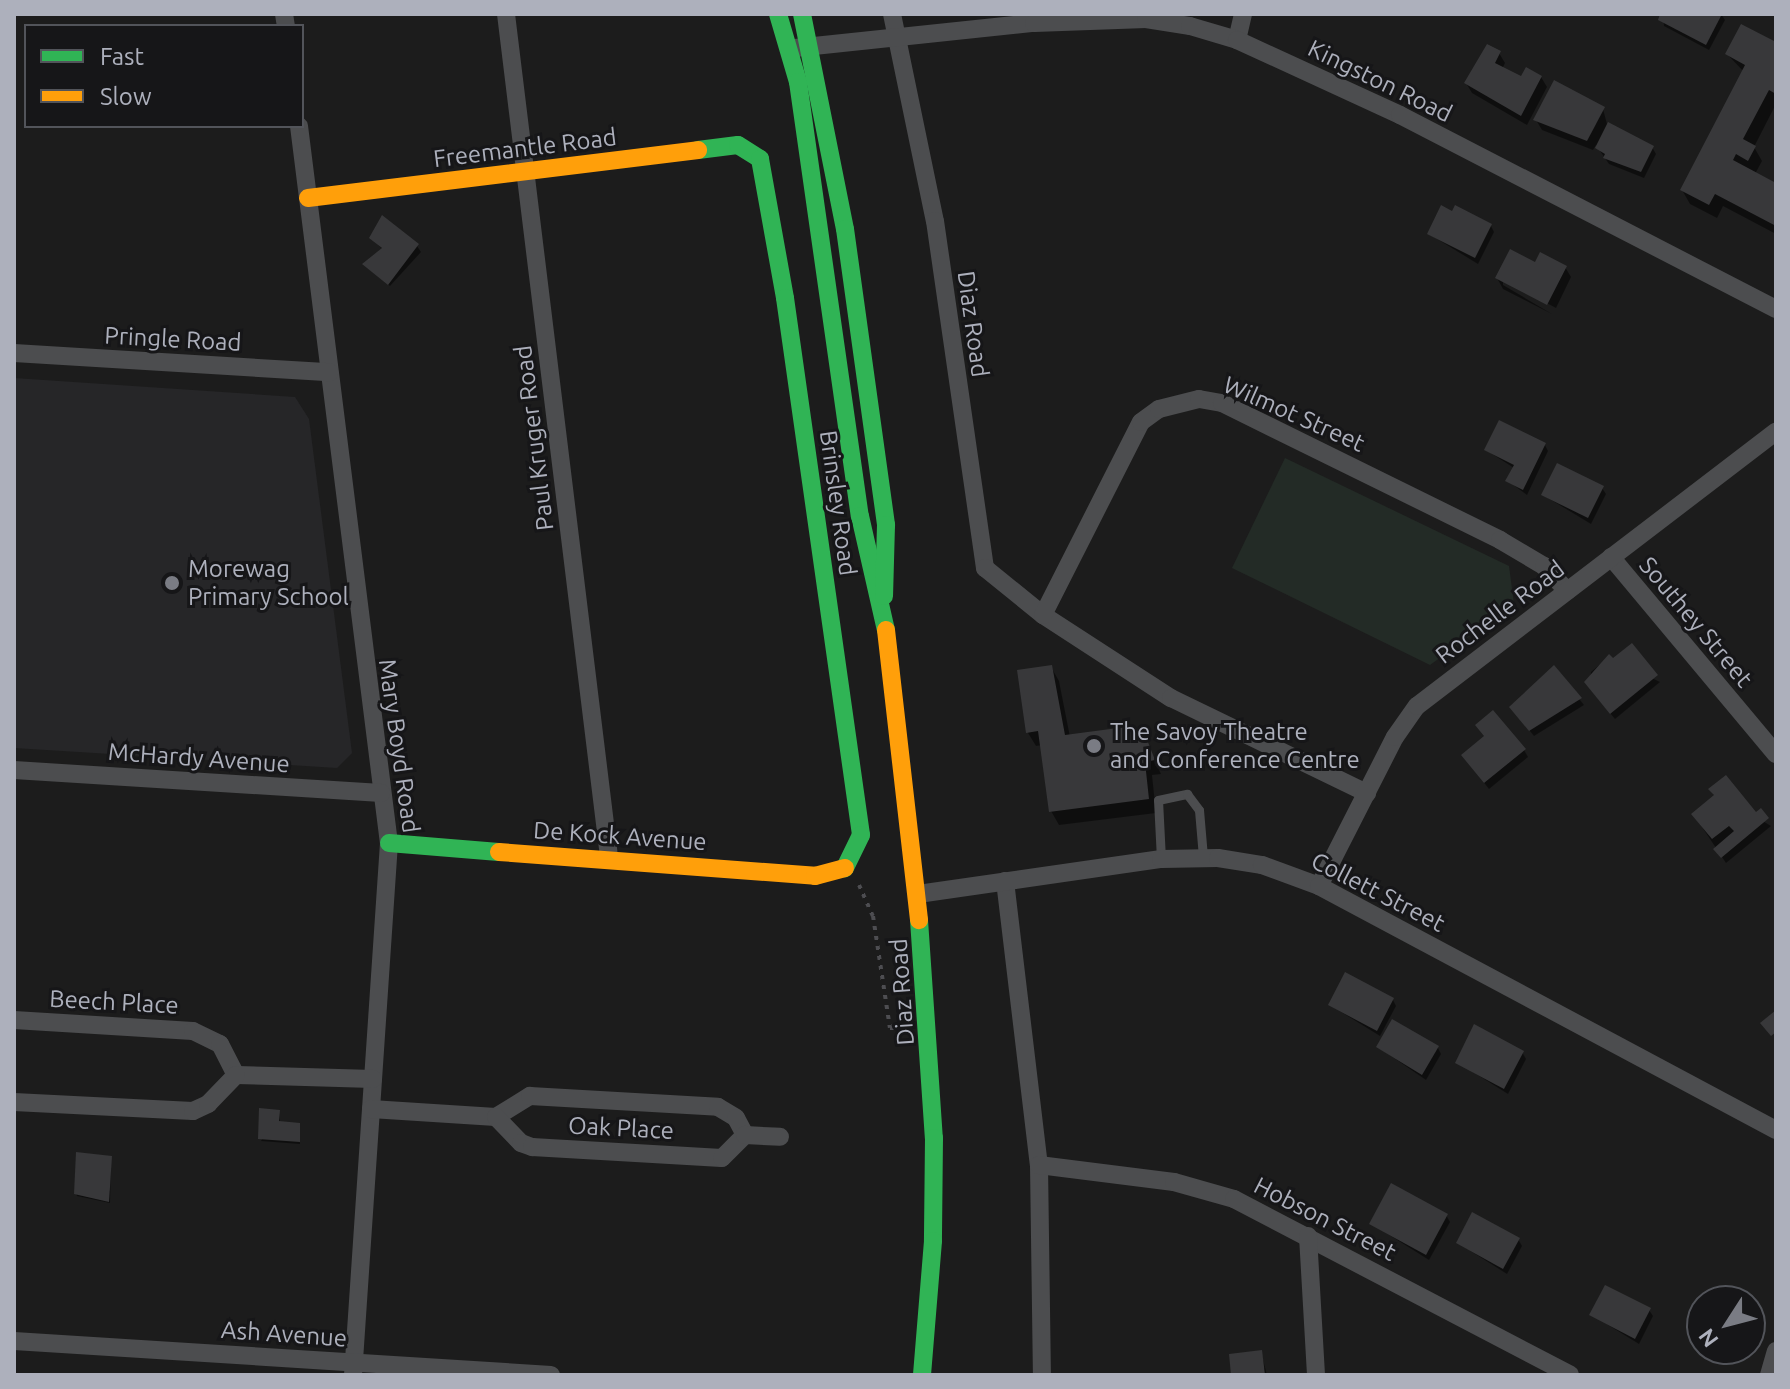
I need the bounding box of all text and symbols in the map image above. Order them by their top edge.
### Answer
legend [24,24,304,128]
street label: Kingston Road [1303,34,1457,128]
text: Fast [100,43,144,70]
text: Slow [100,83,152,110]
street label: Freemantle Road [432,122,618,174]
street label: Diaz Road [951,269,995,379]
street label: Pringle Road [104,321,242,357]
street label: Paul Kruger Road [508,344,560,532]
street label: Wilmot Street [1219,370,1369,458]
street label: Brinsley Road [814,429,862,577]
street label: Southey Street [1633,551,1759,693]
street label: Rochelle Road [1430,554,1570,670]
place label: Morewag Primary School [188,555,349,611]
marker: Morewag Primary School [163,574,181,592]
street label: Mary Boyd Road [373,657,425,835]
place label: The Savoy Theatre and Conference Centre [1110,718,1360,774]
street label: McHardy Avenue [107,737,291,779]
marker: The Savoy Theatre and Conference Centre [1085,737,1103,755]
street label: De Kock Avenue [532,816,708,856]
street label: Collett Street [1306,846,1450,938]
street label: Diaz Road [884,938,920,1046]
street label: Beech Place [49,984,179,1020]
street label: Oak Place [567,1111,675,1145]
street label: Hobson Street [1249,1171,1401,1267]
north arrow [1686,1285,1766,1365]
street label: Ash Avenue [220,1315,348,1353]
text: N [1693,1324,1723,1352]

